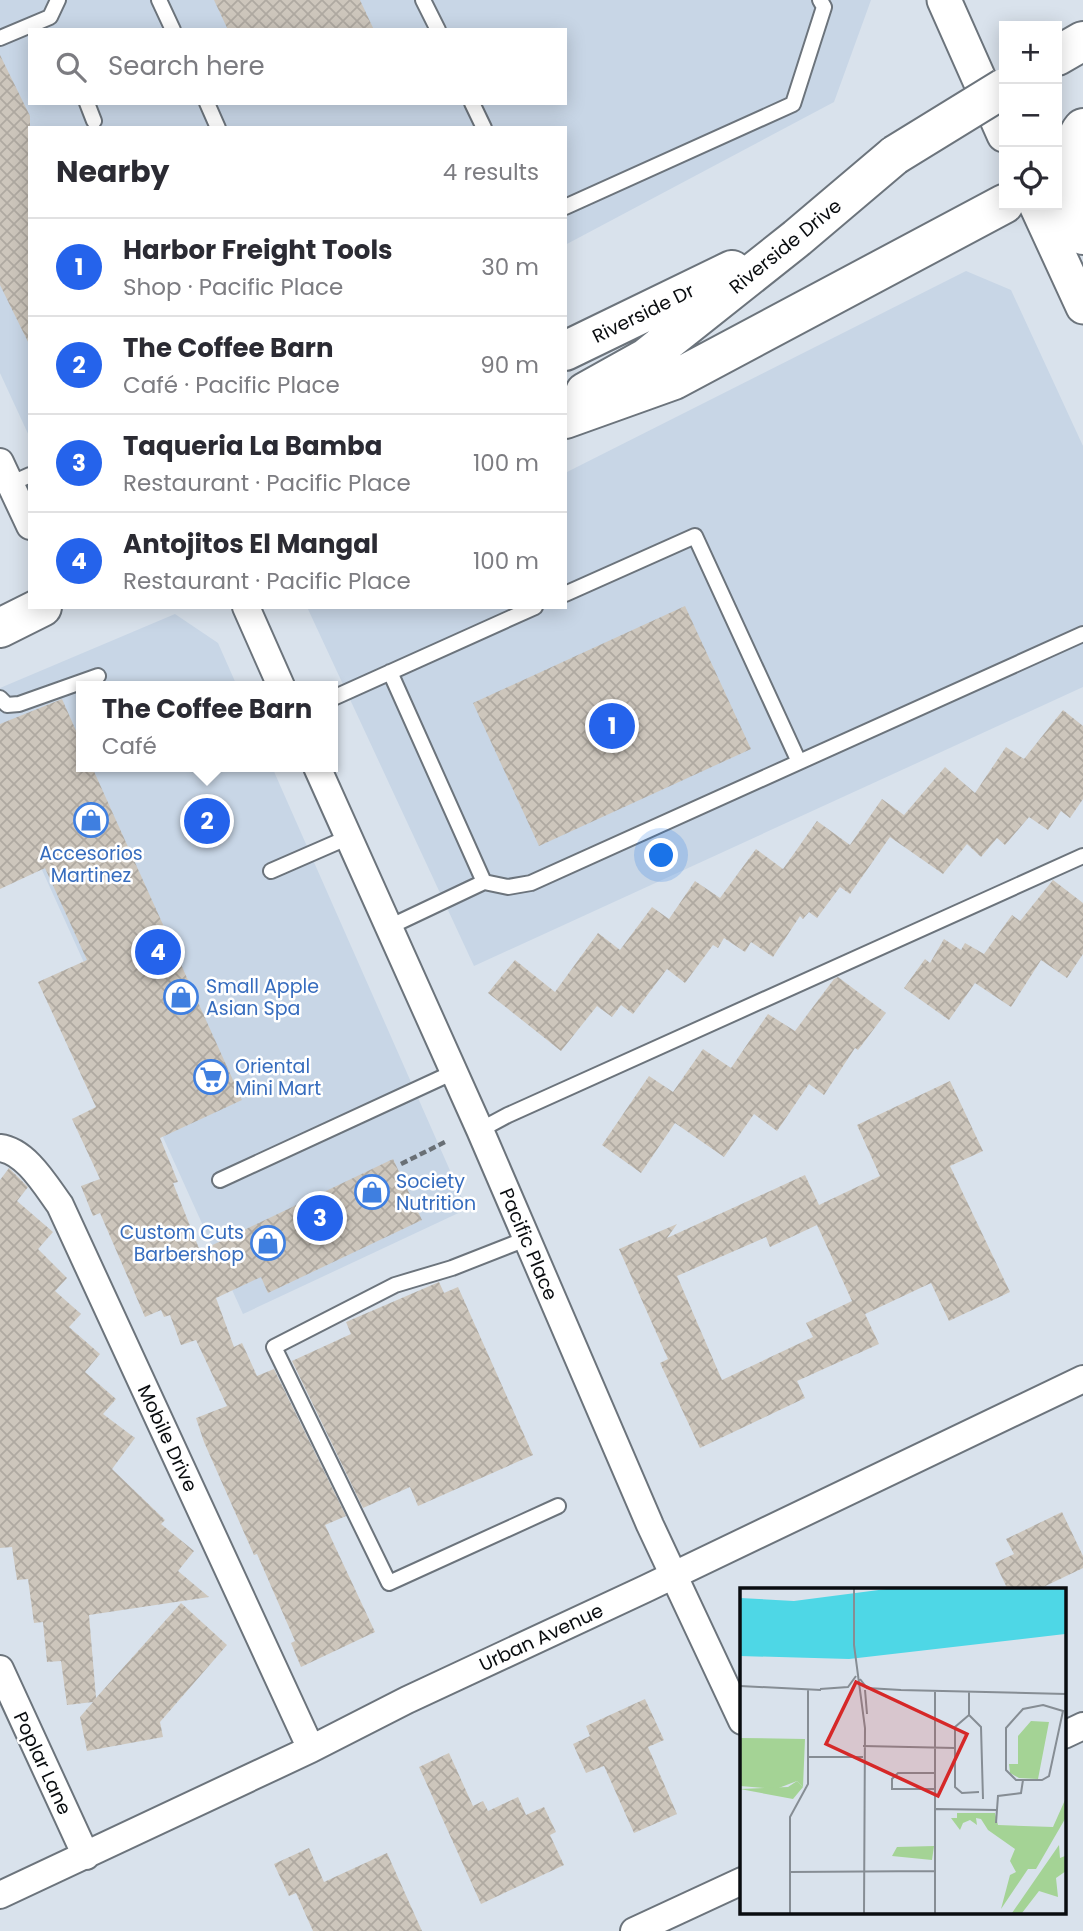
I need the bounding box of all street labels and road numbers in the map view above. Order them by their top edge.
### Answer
street label: Riverside Drive [723,193,847,300]
street label: Riverside Dr [588,277,699,350]
street label: Pacific Place [493,1184,564,1304]
street label: Mobile Drive [131,1380,204,1496]
street label: Urban Avenue [475,1597,608,1678]
street label: Poplar Lane [7,1707,78,1819]

